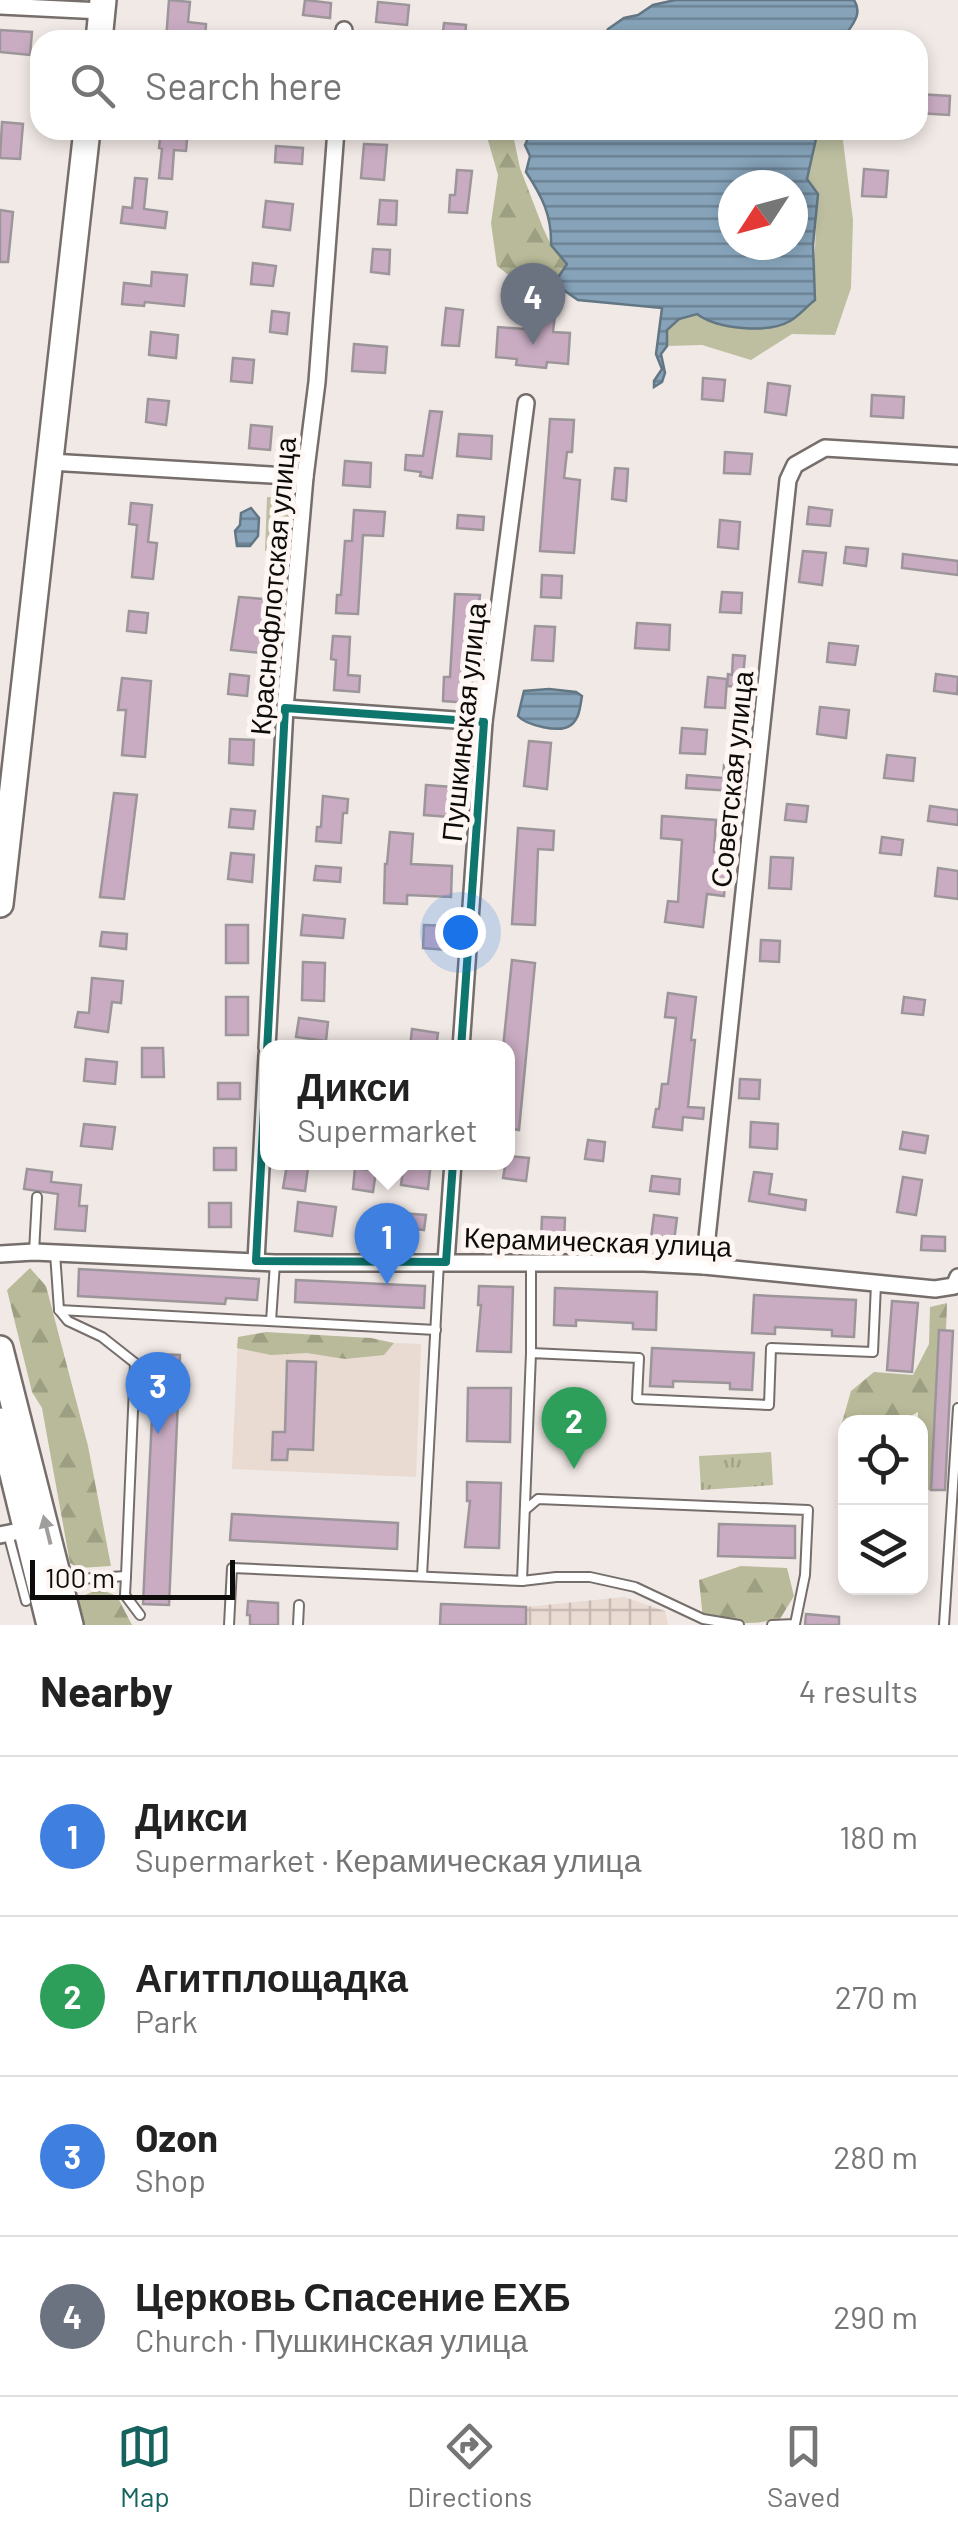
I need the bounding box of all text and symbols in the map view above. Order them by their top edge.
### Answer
search box [30,30,928,140]
icon: search [65,58,120,113]
text: Search here [145,62,343,108]
north arrow [718,170,808,260]
pin: 4 [500,262,566,345]
street label: Краснофлотская улица [242,435,302,737]
street label: Пушкинская улица [434,600,493,843]
street label: Советская улица [703,669,759,889]
your location [435,907,486,958]
popup [260,1040,515,1170]
text: Дикси [297,1063,411,1109]
text: Supermarket [297,1110,478,1148]
pin: 1 [354,1202,420,1285]
street label: Керамическая улица [463,1219,733,1263]
pin: 3 [126,1352,190,1434]
pin: 2 [542,1386,606,1469]
map controls [838,1415,928,1595]
button: locate [838,1415,928,1505]
button: layers [838,1505,928,1595]
one-way arrow [38,1514,54,1545]
scale bar [30,1555,235,1600]
text: 100 m [45,1560,115,1594]
text: Nearby [40,1665,173,1715]
text: 4 results [799,1671,918,1709]
text: Дикси [135,1793,248,1839]
text: 1 [67,1817,78,1855]
text: 180 m [839,1817,918,1855]
text: Supermarket · Керамическая улица [135,1840,641,1878]
text: Агитплощадка [135,1954,408,2000]
text: 2 [64,1977,81,2015]
text: 270 m [835,1977,918,2015]
text: Park [135,2001,198,2039]
text: Ozon [135,2114,218,2160]
text: 3 [64,2137,81,2175]
text: 280 m [833,2137,918,2175]
text: Shop [135,2160,206,2198]
text: Церковь Спасение ЕХБ [135,2273,570,2319]
text: 4 [63,2297,82,2335]
text: 290 m [833,2297,918,2335]
text: Church · Пушкинская улица [135,2320,528,2358]
tab: Map [117,2419,172,2513]
tab: Directions [407,2419,532,2513]
tab: Saved [767,2419,841,2513]

